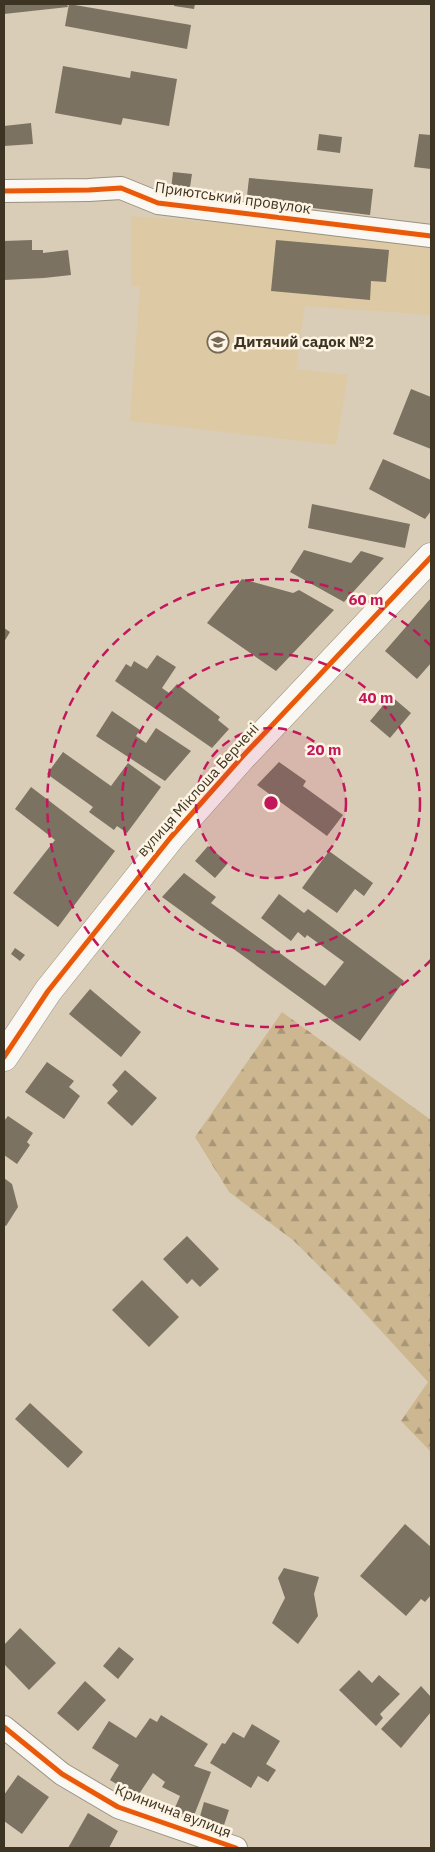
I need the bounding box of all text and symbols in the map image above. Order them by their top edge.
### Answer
street label: Приютський провулок [154,177,312,218]
school or university icon: Дитячий садок №2 [206,330,230,354]
place label: Дитячий садок №2 [234,332,374,351]
text: 60 m [349,590,383,609]
text: 40 m [359,688,393,707]
street label: вулиця Міклоша Берчені [133,719,263,860]
text: 20 m [307,740,341,759]
centre of rings [262,794,280,812]
street label: Кринична вулиця [112,1780,234,1842]

